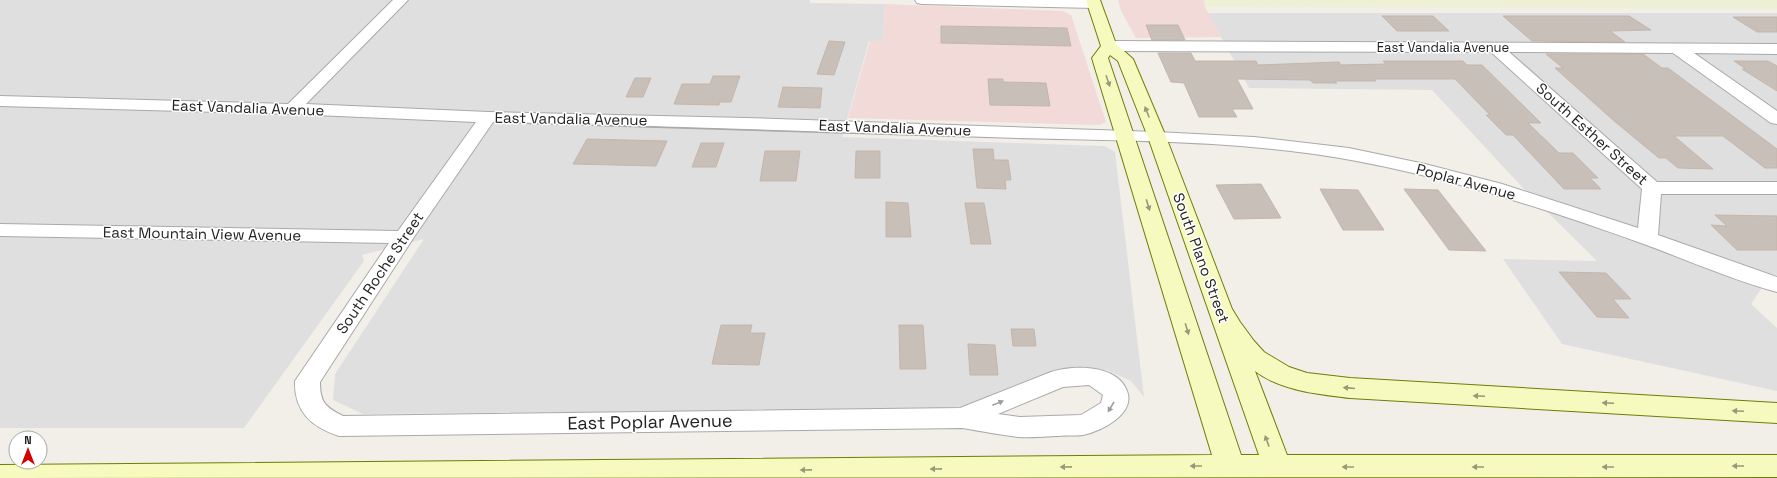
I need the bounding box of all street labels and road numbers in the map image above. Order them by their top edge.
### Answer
street label: East Vandalia Avenue [1377,39,1509,56]
street label: South Esther Street [1532,78,1652,189]
street label: East Vandalia Avenue [171,95,325,120]
street label: East Vandalia Avenue [494,108,648,129]
street label: East Vandalia Avenue [818,115,972,140]
street label: Poplar Avenue [1414,159,1518,204]
street label: South Plano Street [1169,190,1234,326]
street label: South Roche Street [332,208,428,337]
street label: East Mountain View Avenue [103,222,301,245]
street label: East Poplar Avenue [567,409,733,434]

